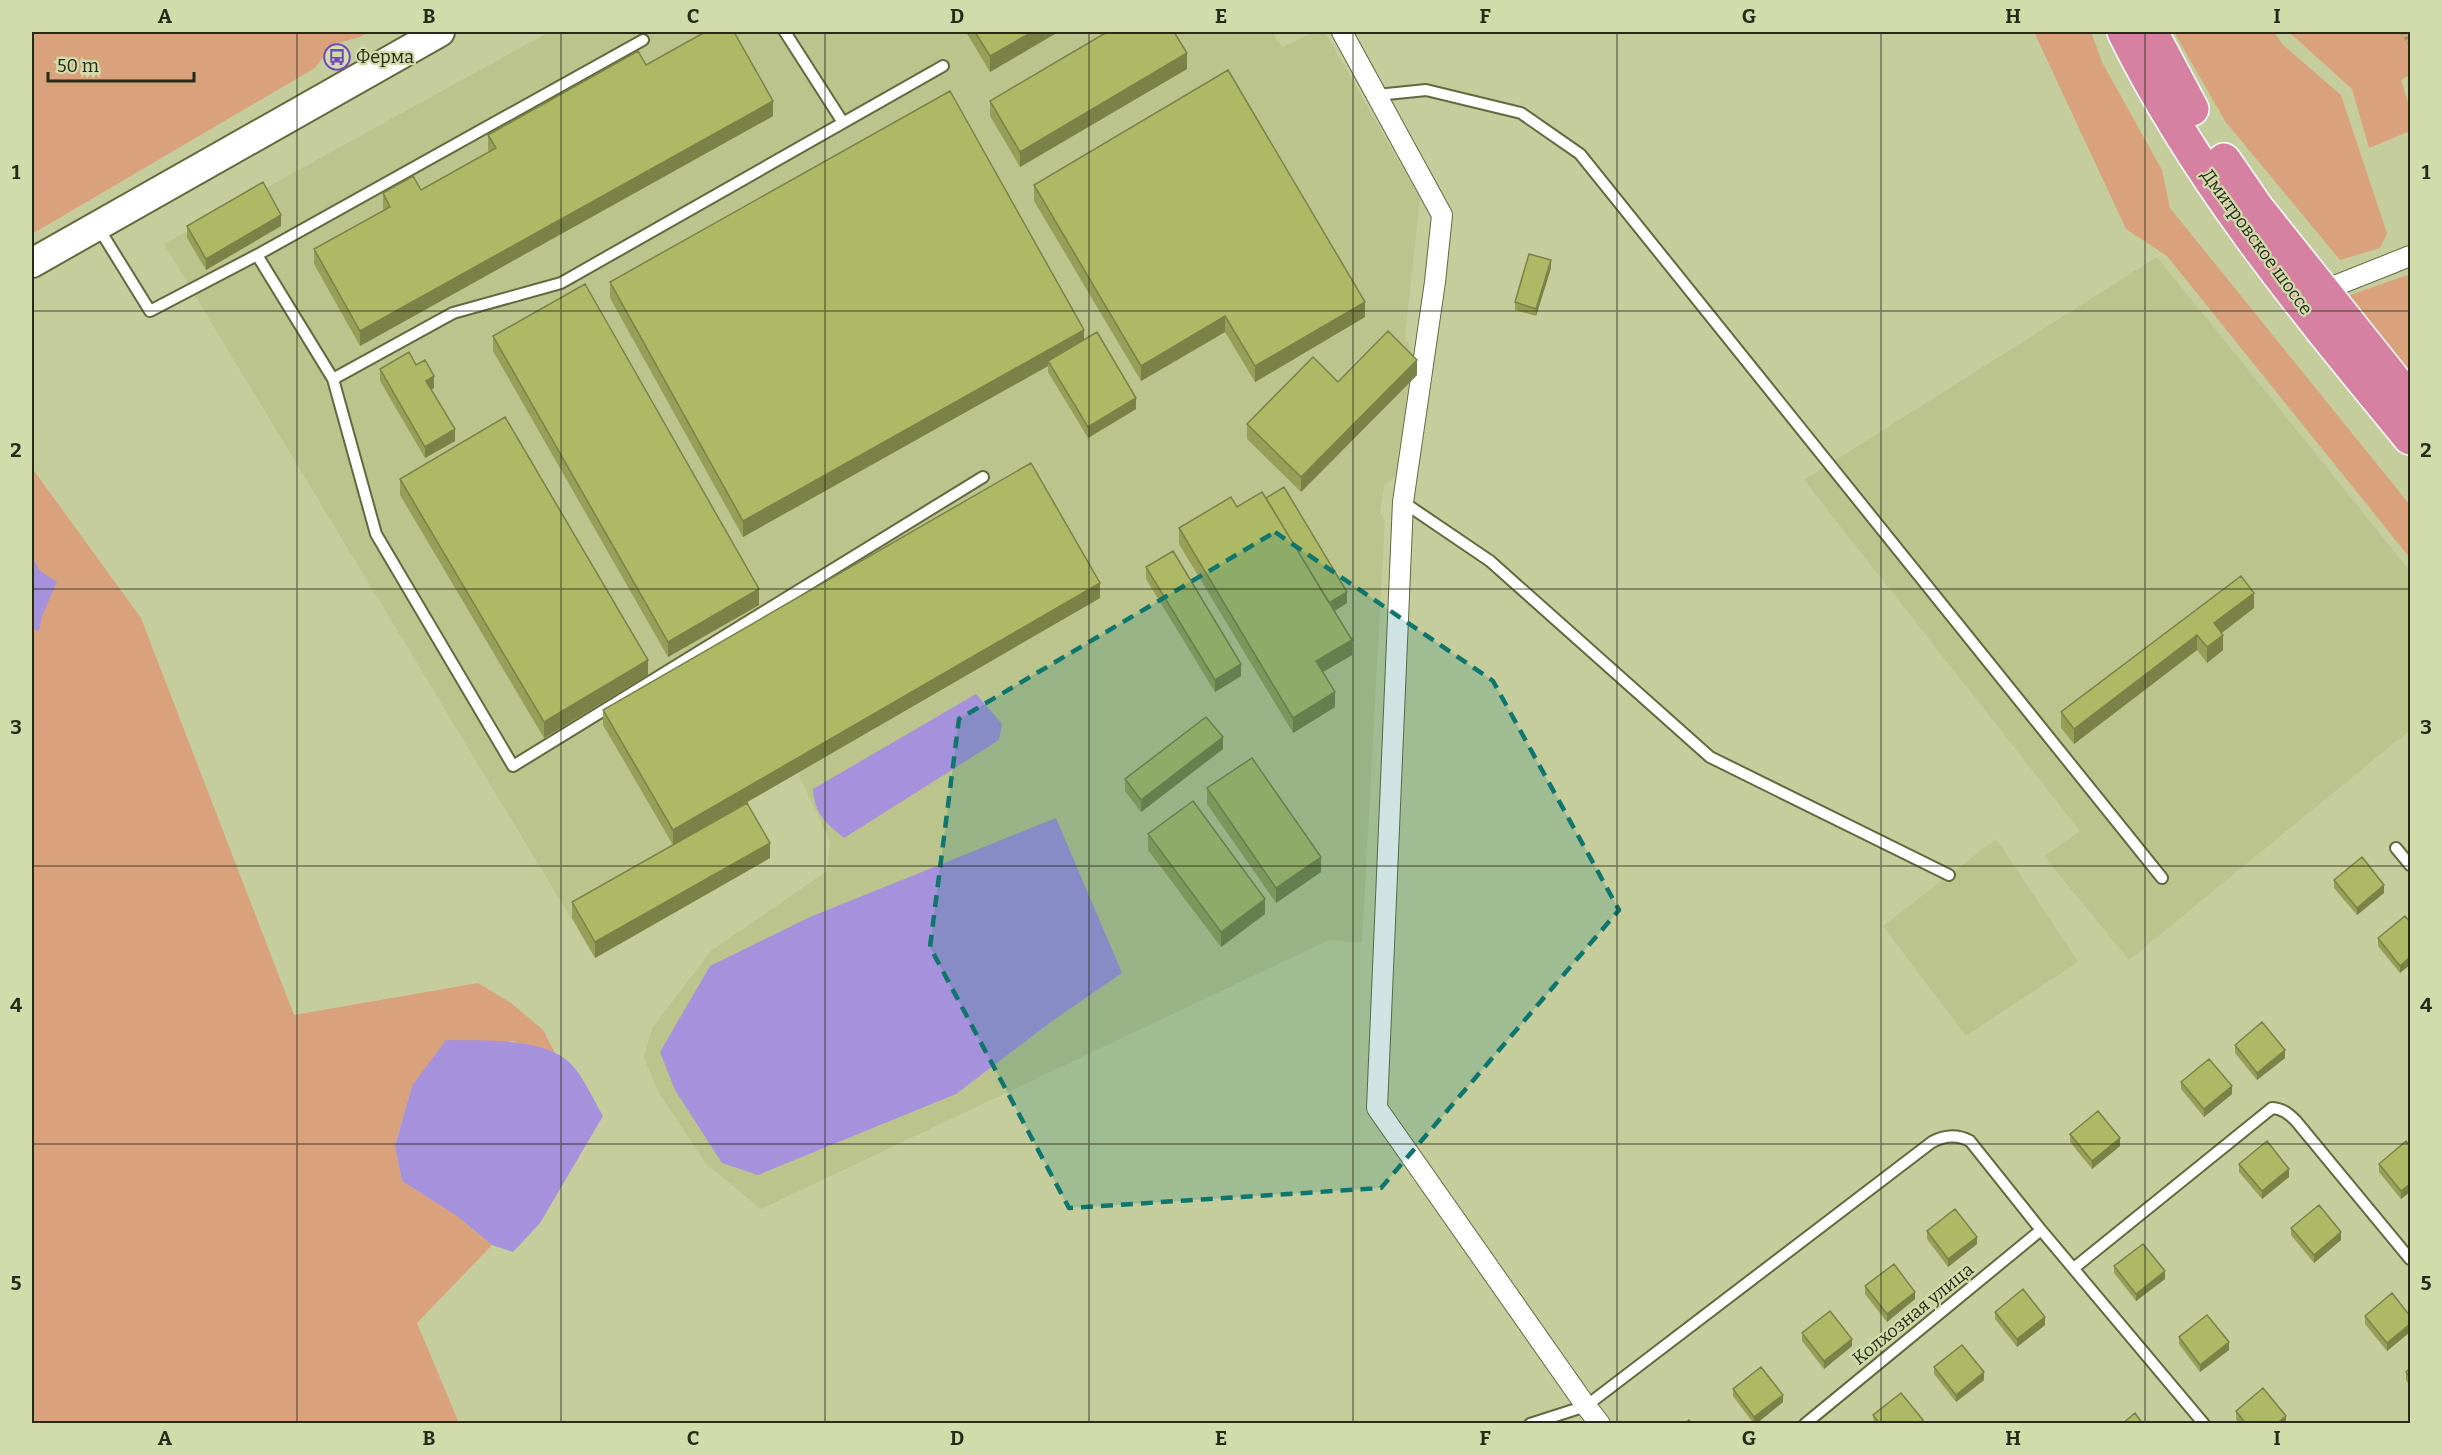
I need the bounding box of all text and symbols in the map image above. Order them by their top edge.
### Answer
text: A [158,4,173,28]
text: B [423,4,436,28]
text: C [687,4,699,28]
text: D [950,4,964,28]
text: E [1215,4,1227,28]
text: F [1479,4,1491,28]
text: G [1742,4,1756,28]
text: H [2005,4,2021,28]
text: I [2273,4,2281,28]
bus stop icon: Ферма [322,42,352,72]
scale bar [48,45,194,83]
place label: Ферма [356,46,414,68]
text: 50 m [57,55,99,77]
text: 1 [12,160,21,184]
text: 1 [2422,160,2431,184]
street label: Дмитровское шоссе [2197,165,2317,319]
text: 2 [10,438,22,462]
text: 2 [2420,438,2432,462]
text: 3 [10,715,22,739]
text: 3 [2420,715,2432,739]
text: 4 [10,993,22,1017]
text: 4 [2420,993,2432,1017]
street label: Колхозная улица [1848,1258,1978,1370]
text: 5 [11,1271,22,1295]
text: 5 [2421,1271,2432,1295]
text: A [158,1426,173,1450]
text: B [423,1426,436,1450]
text: C [687,1426,699,1450]
text: D [950,1426,964,1450]
text: E [1215,1426,1227,1450]
text: F [1479,1426,1491,1450]
text: G [1742,1426,1756,1450]
text: H [2005,1426,2021,1450]
text: I [2273,1426,2281,1450]

